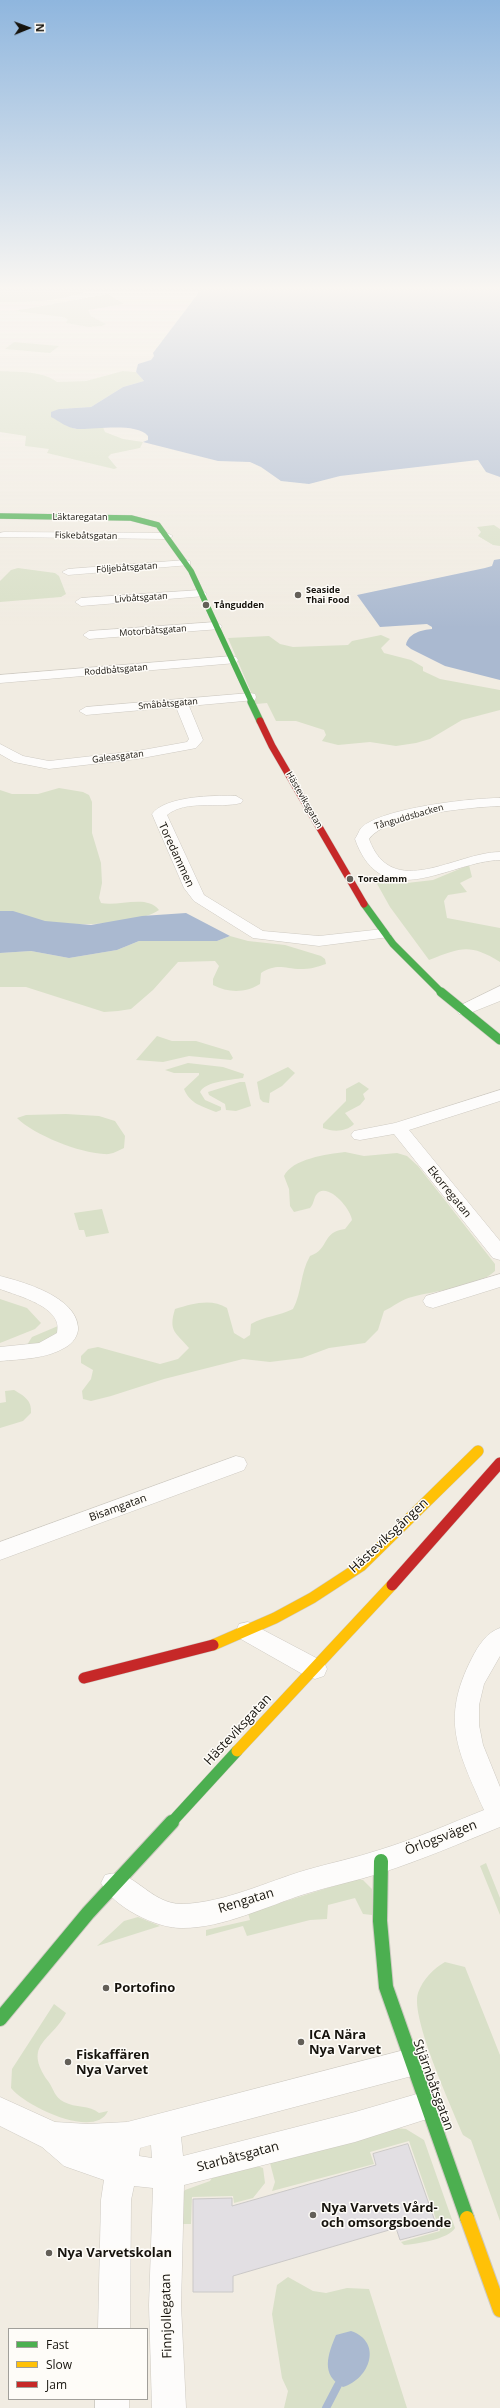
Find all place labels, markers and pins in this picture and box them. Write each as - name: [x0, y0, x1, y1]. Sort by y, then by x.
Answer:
- place label: Seaside Thai Food: [306, 585, 349, 606]
- marker: Seaside Thai Food: [293, 590, 303, 600]
- marker: Tångudden: [201, 600, 211, 610]
- place label: Tångudden: [214, 600, 264, 610]
- marker: Toredamm: [345, 874, 355, 884]
- place label: Toredamm: [358, 874, 407, 884]
- place label: Portofino: [114, 1980, 175, 1996]
- marker: Portofino: [101, 1983, 111, 1993]
- place label: ICA Nära Nya Varvet: [309, 2027, 381, 2058]
- marker: ICA Nära Nya Varvet: [296, 2037, 306, 2047]
- place label: Fiskaffären Nya Varvet: [76, 2047, 150, 2078]
- marker: Fiskaffären Nya Varvet: [63, 2057, 73, 2067]
- place label: Nya Varvets Vård- och omsorgsboende: [321, 2200, 451, 2231]
- marker: Nya Varvets Vård- och omsorgsboende: [308, 2210, 318, 2220]
- place label: Nya Varvetskolan: [57, 2245, 172, 2261]
- marker: Nya Varvetskolan: [44, 2248, 54, 2258]

